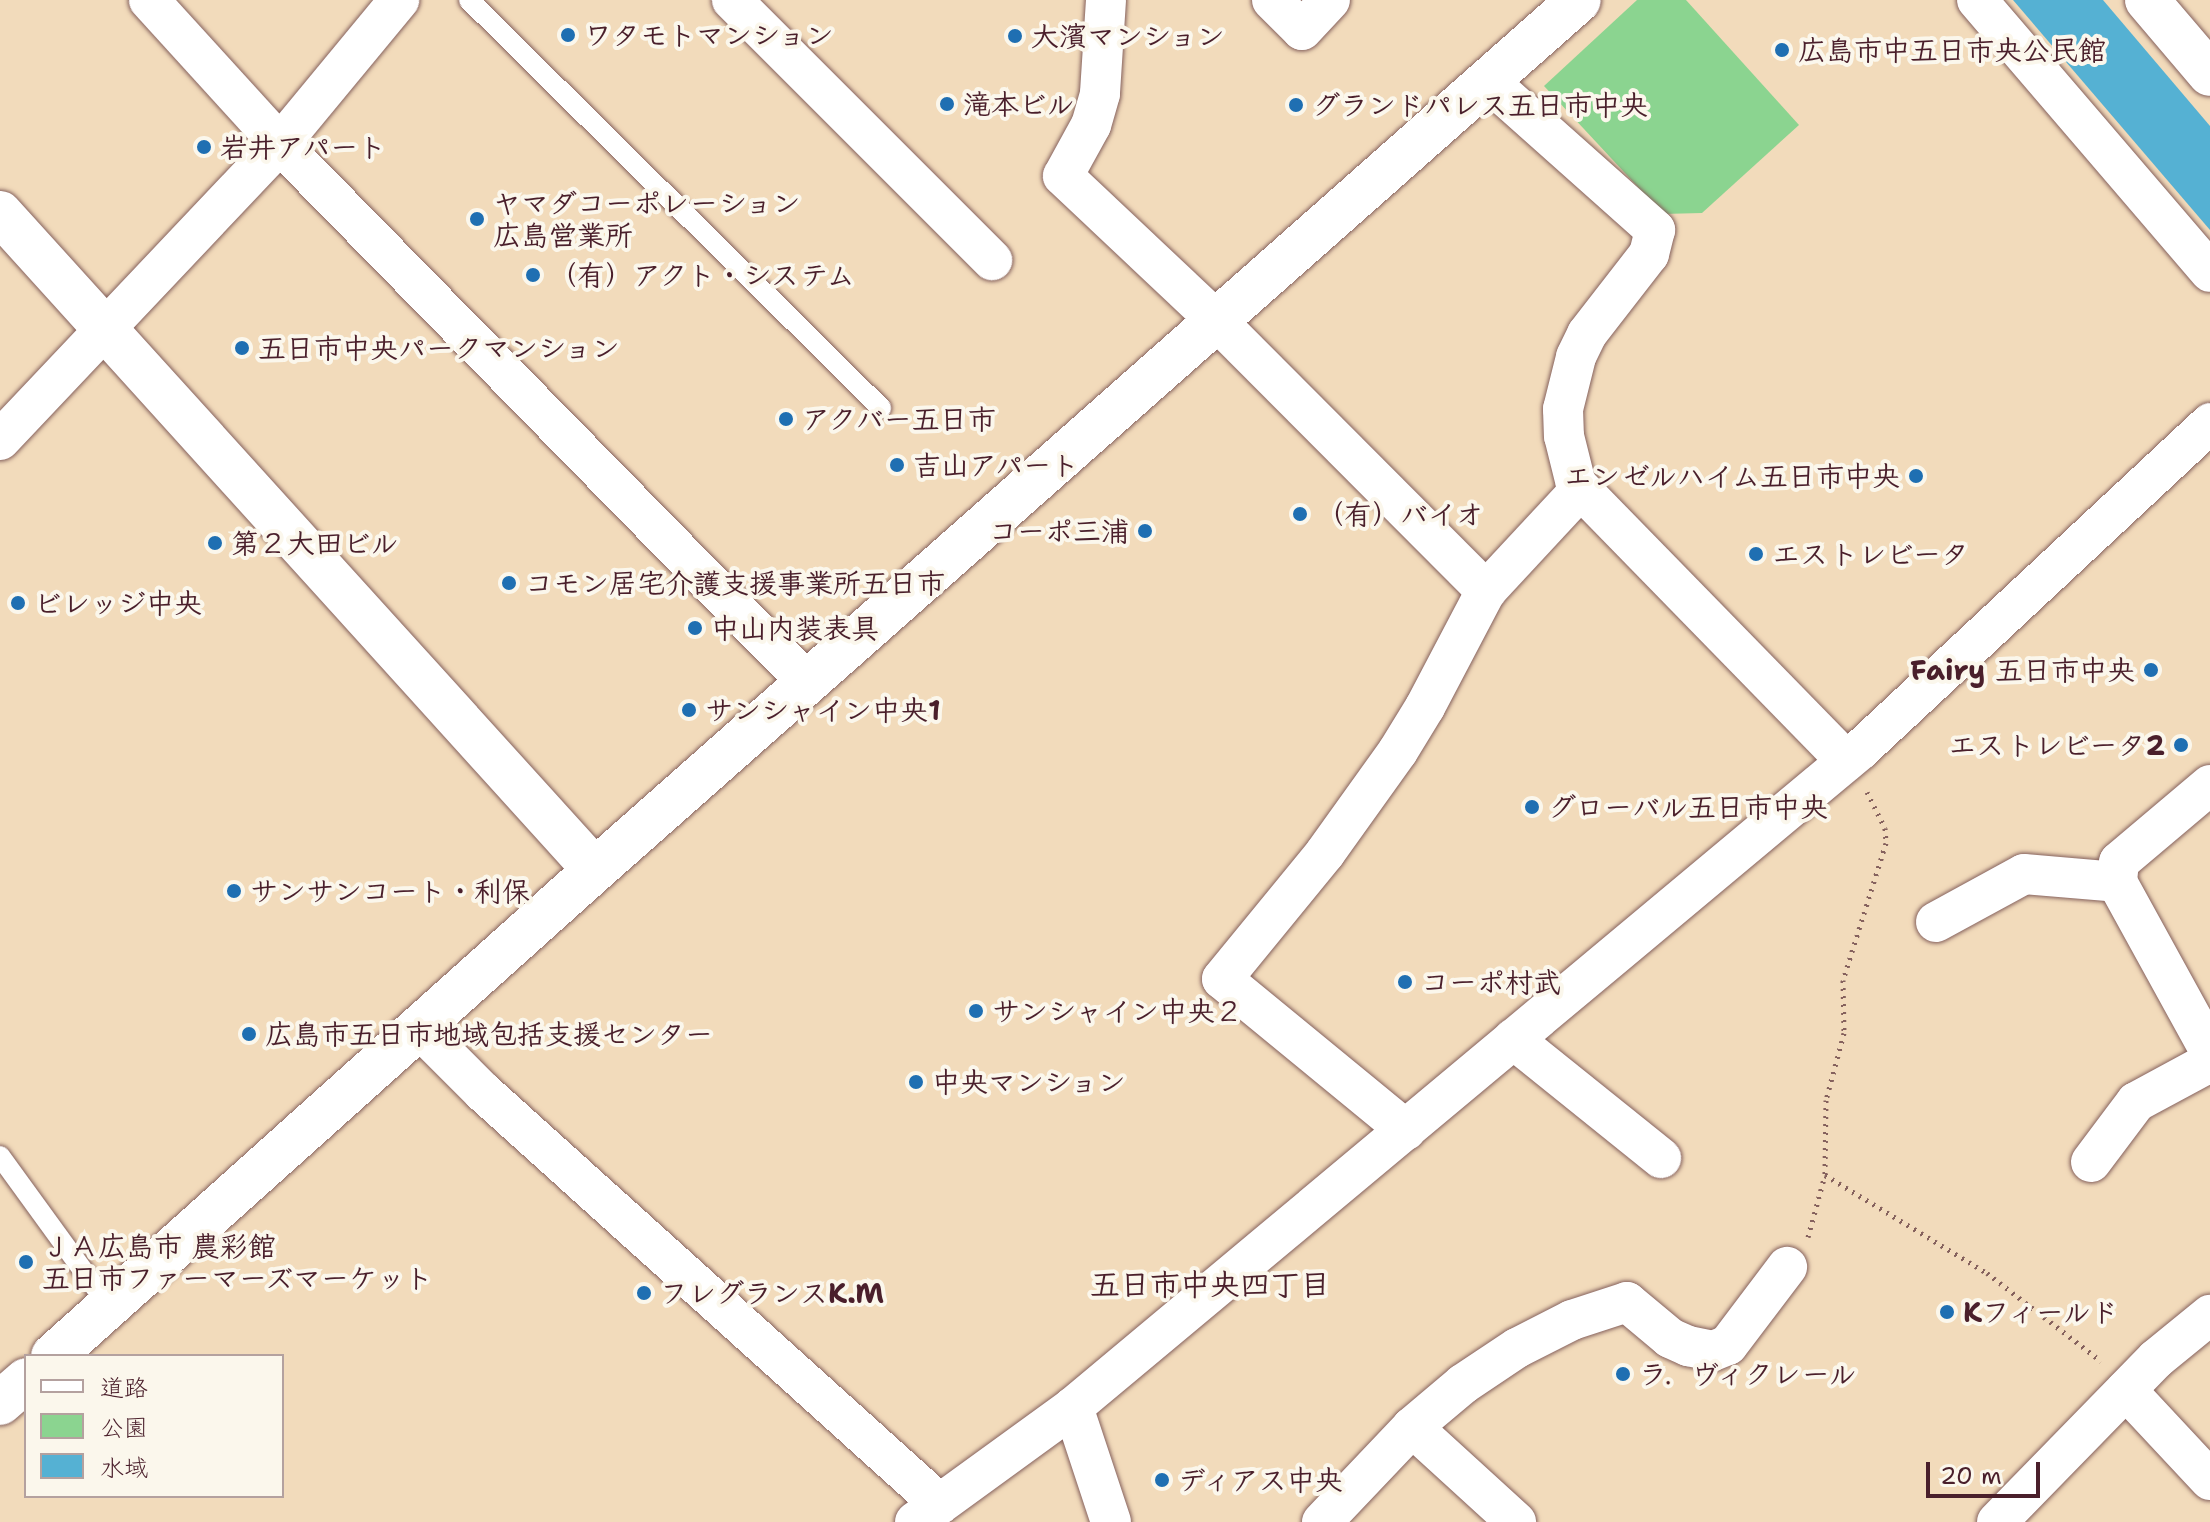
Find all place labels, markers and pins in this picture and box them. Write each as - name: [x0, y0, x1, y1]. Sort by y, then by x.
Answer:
- place label: ワタモトマンション: [584, 18, 836, 52]
- place label: 大濱マンション: [1031, 19, 1227, 53]
- marker: ワタモトマンション: [559, 26, 577, 44]
- marker: 大濱マンション: [1006, 27, 1024, 45]
- place label: 広島市中五日市央公民館: [1798, 33, 2106, 67]
- marker: 広島市中五日市央公民館: [1773, 41, 1791, 59]
- place label: 滝本ビル: [963, 87, 1075, 121]
- place label: グランドパレス五日市中央: [1312, 88, 1648, 122]
- marker: 滝本ビル: [938, 95, 956, 113]
- marker: グランドパレス五日市中央: [1287, 96, 1305, 114]
- place label: 岩井アパート: [220, 130, 388, 164]
- marker: 岩井アパート: [195, 138, 213, 156]
- place label: ヤマダコーポレーション 広島営業所: [493, 186, 802, 252]
- marker: ヤマダコーポレーション 広島営業所: [468, 210, 486, 228]
- place label: （有）アクト・システム: [549, 258, 857, 292]
- marker: （有）アクト・システム: [524, 266, 542, 284]
- place label: 五日市中央パークマンション: [258, 331, 622, 365]
- marker: 五日市中央パークマンション: [233, 339, 251, 357]
- place label: アクバー五日市: [802, 402, 998, 436]
- marker: アクバー五日市: [777, 410, 795, 428]
- place label: 吉山アパート: [913, 448, 1081, 482]
- marker: 吉山アパート: [888, 456, 906, 474]
- place label: エンゼルハイム五日市中央: [1564, 459, 1900, 493]
- marker: エンゼルハイム五日市中央: [1907, 467, 1925, 485]
- place label: （有）バイオ: [1316, 497, 1484, 531]
- marker: （有）バイオ: [1291, 505, 1309, 523]
- place label: コーポ三浦: [989, 514, 1129, 548]
- marker: コーポ三浦: [1136, 522, 1154, 540]
- place label: 第２大田ビル: [231, 526, 399, 560]
- marker: 第２大田ビル: [206, 534, 224, 552]
- place label: エストレビータ: [1772, 537, 1967, 571]
- marker: エストレビータ: [1747, 545, 1765, 563]
- place label: コモン居宅介護支援事業所五日市: [525, 566, 945, 600]
- marker: コモン居宅介護支援事業所五日市: [500, 574, 518, 592]
- place label: ビレッジ中央: [34, 586, 202, 620]
- marker: ビレッジ中央: [9, 594, 27, 612]
- place label: 中山内装表具: [711, 611, 879, 645]
- marker: 中山内装表具: [686, 619, 704, 637]
- place label: Fairy 五日市中央: [1910, 653, 2135, 687]
- marker: Fairy 五日市中央: [2142, 661, 2160, 679]
- place label: サンシャイン中央1: [705, 693, 942, 727]
- marker: サンシャイン中央1: [680, 701, 698, 719]
- place label: エストレビータ2: [1951, 728, 2165, 762]
- marker: エストレビータ2: [2172, 736, 2190, 754]
- place label: グローバル五日市中央: [1548, 790, 1828, 824]
- marker: グローバル五日市中央: [1523, 798, 1541, 816]
- place label: サンサンコート・利保: [250, 874, 530, 908]
- marker: サンサンコート・利保: [225, 882, 243, 900]
- place label: コーポ村武: [1421, 965, 1561, 999]
- marker: コーポ村武: [1396, 973, 1414, 991]
- place label: サンシャイン中央２: [992, 994, 1244, 1028]
- marker: サンシャイン中央２: [967, 1002, 985, 1020]
- place label: 広島市五日市地域包括支援センター: [265, 1017, 713, 1051]
- marker: 広島市五日市地域包括支援センター: [240, 1025, 258, 1043]
- place label: 中央マンション: [932, 1065, 1128, 1099]
- marker: 中央マンション: [907, 1073, 925, 1091]
- place label: ＪＡ広島市 農彩館 五日市ファーマーズマーケット: [42, 1229, 434, 1295]
- marker: ＪＡ広島市 農彩館 五日市ファーマーズマーケット: [17, 1253, 35, 1271]
- place label: フレグランスK.M: [660, 1276, 884, 1310]
- marker: フレグランスK.M: [635, 1284, 653, 1302]
- place label: Kフィールド: [1963, 1295, 2122, 1329]
- marker: Kフィールド: [1938, 1303, 1956, 1321]
- place label: ラ．ヴィクレール: [1639, 1357, 1860, 1391]
- marker: ラ．ヴィクレール: [1614, 1365, 1632, 1383]
- place label: ディアス中央: [1178, 1463, 1346, 1497]
- marker: ディアス中央: [1153, 1471, 1171, 1489]

